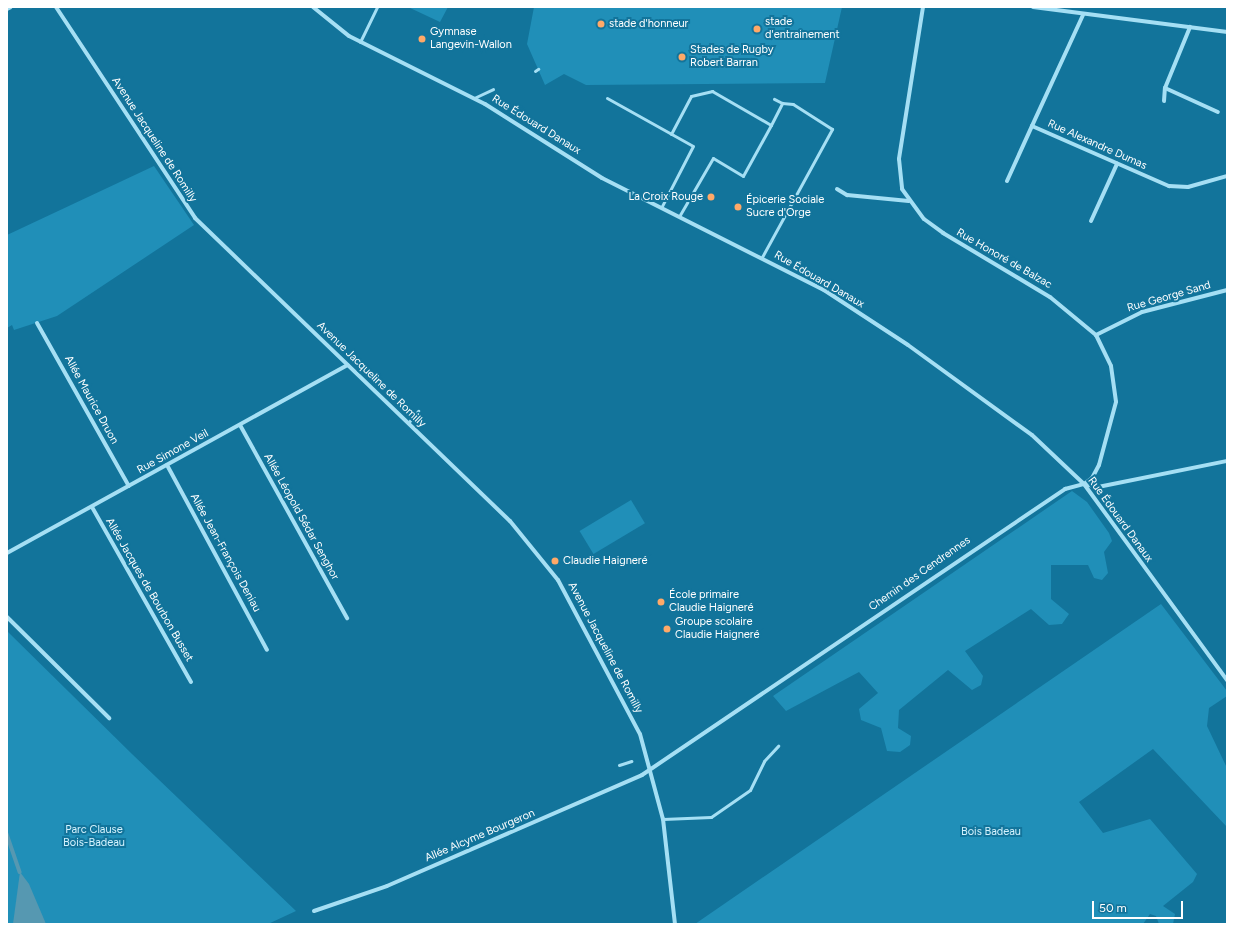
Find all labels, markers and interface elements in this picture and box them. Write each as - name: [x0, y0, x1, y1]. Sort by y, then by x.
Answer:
- place label: stade d'entrainement: [765, 16, 840, 42]
- place label: stade d'honneur: [609, 17, 688, 31]
- marker: stade d'honneur: [596, 19, 606, 29]
- marker: stade d'entrainement: [752, 24, 762, 34]
- place label: Gymnase Langevin-Wallon: [430, 26, 512, 52]
- marker: Gymnase Langevin-Wallon: [417, 34, 427, 44]
- place label: Stades de Rugby Robert Barran: [690, 44, 774, 70]
- marker: Stades de Rugby Robert Barran: [677, 52, 687, 62]
- street label: Avenue Jacqueline de Romilly: [109, 75, 199, 205]
- street label: Rue Édouard Danaux: [489, 92, 583, 158]
- street label: Rue Alexandre Dumas: [1045, 117, 1149, 173]
- place label: La Croix Rouge: [629, 190, 703, 204]
- marker: La Croix Rouge: [706, 192, 716, 202]
- place label: Épicerie Sociale Sucre d'Orge: [746, 194, 824, 220]
- marker: Épicerie Sociale Sucre d'Orge: [733, 202, 743, 212]
- street label: Rue Honoré de Balzac: [954, 226, 1054, 292]
- street label: Rue Édouard Danaux: [772, 249, 866, 311]
- street label: Rue George Sand: [1126, 279, 1212, 315]
- street label: Avenue Jacqueline de Romilly: [314, 319, 428, 431]
- street label: Allée Maurice Druon: [61, 354, 121, 446]
- street label: Rue Simone Veil: [135, 427, 211, 477]
- street label: Allée Léopold Sédar Senghor: [261, 452, 341, 582]
- street label: Rue Édouard Danaux: [1085, 475, 1155, 565]
- street label: Allée Jean-François Deniau: [187, 492, 263, 614]
- street label: Allée Jacques de Bourbon Busset: [102, 516, 196, 664]
- street label: Chemin des Cendrennes: [867, 534, 973, 614]
- place label: Claudie Haigneré: [563, 554, 648, 568]
- marker: Claudie Haigneré: [550, 556, 560, 566]
- street label: Avenue Jacqueline de Romilly: [565, 580, 645, 716]
- place label: École primaire Claudie Haigneré: [669, 589, 754, 615]
- marker: École primaire Claudie Haigneré: [656, 597, 666, 607]
- place label: Groupe scolaire Claudie Haigneré: [675, 616, 760, 642]
- marker: Groupe scolaire Claudie Haigneré: [662, 624, 672, 634]
- street label: Allée Alcyme Bourgeron: [423, 807, 537, 865]
- park label: Parc Clause Bois-Badeau: [63, 824, 125, 850]
- park label: Bois Badeau: [961, 825, 1021, 839]
- scale bar: [1094, 893, 1185, 919]
- text: 50 m: [1099, 901, 1127, 915]

